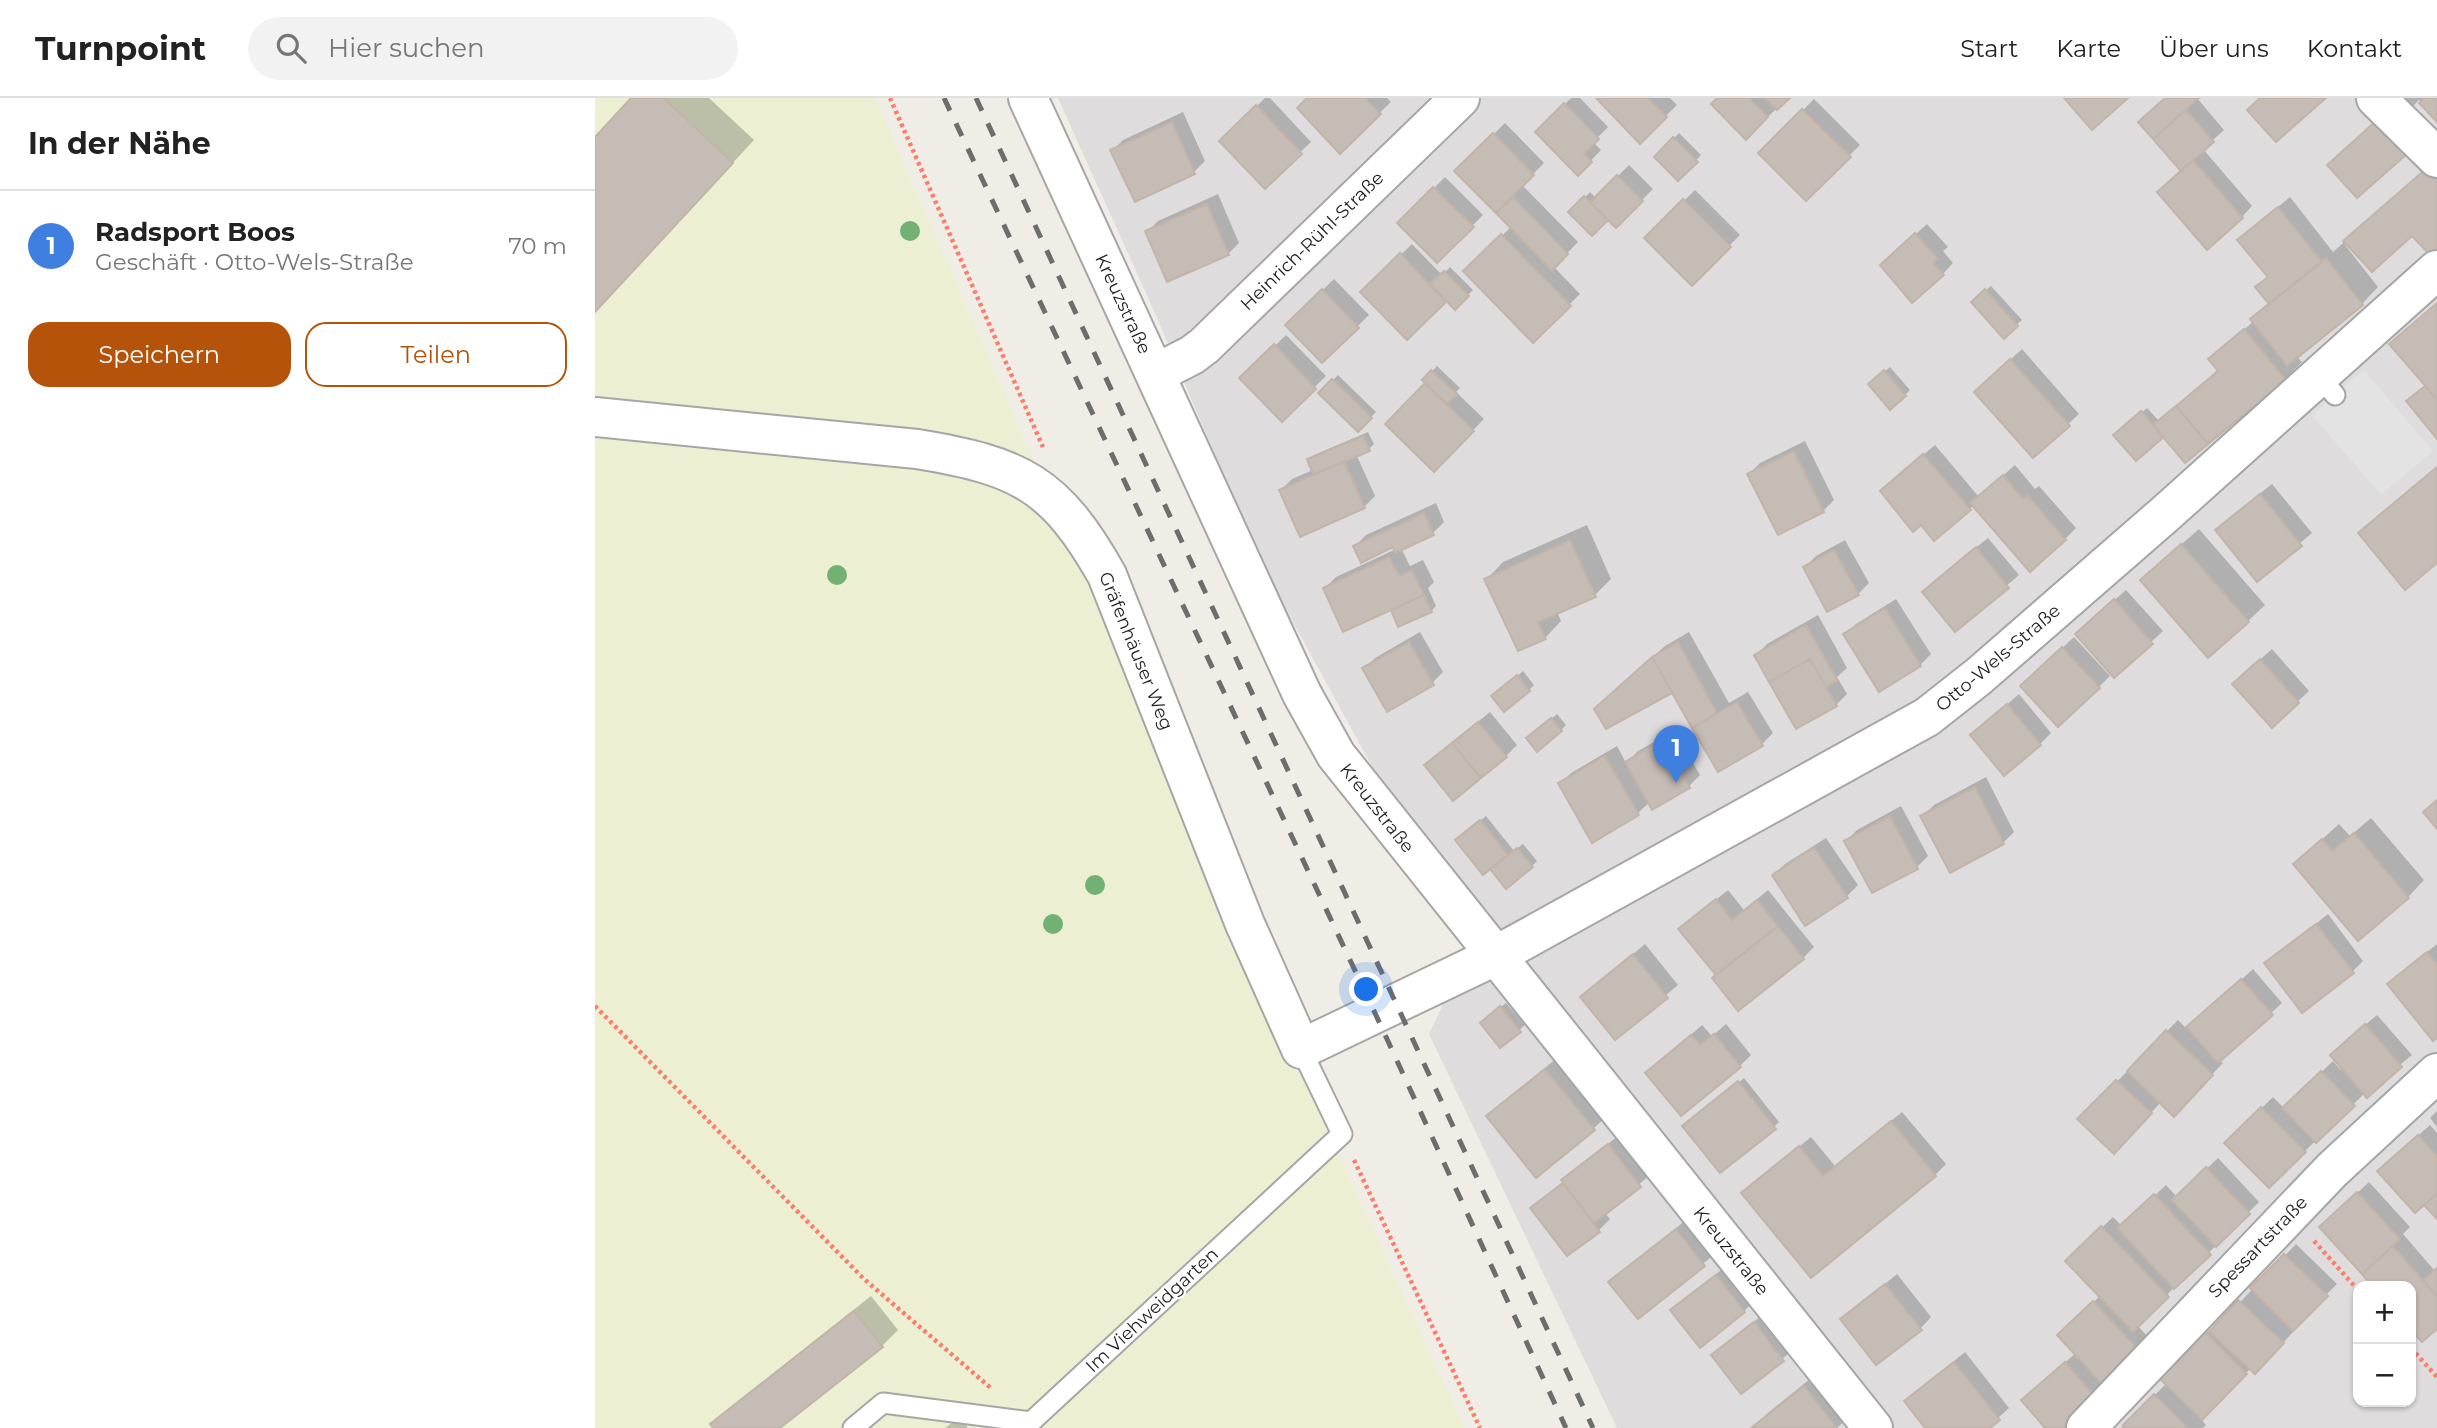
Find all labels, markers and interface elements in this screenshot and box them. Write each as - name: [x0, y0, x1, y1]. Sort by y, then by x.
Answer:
- search box: [248, 17, 738, 80]
- text: Turnpoint: [35, 28, 206, 68]
- icon: search: [272, 29, 310, 67]
- text: Hier suchen: [328, 32, 485, 64]
- text: Start: [1960, 34, 2018, 63]
- text: Karte: [2056, 34, 2121, 63]
- text: Über uns: [2159, 34, 2269, 63]
- text: Kontakt: [2307, 34, 2402, 63]
- text: In der Nähe: [28, 125, 211, 162]
- street label: Heinrich-Rühl-Straße: [1236, 167, 1388, 315]
- text: Radsport Boos: [95, 216, 295, 248]
- text: 1: [46, 232, 56, 260]
- text: 70 m: [508, 232, 567, 260]
- text: Geschäft · Otto-Wels-Straße: [95, 248, 414, 276]
- street label: Kreuzstraße: [1090, 250, 1156, 358]
- button: Speichern: [28, 322, 291, 387]
- button: Teilen: [305, 322, 567, 387]
- street label: Gräfenhäuser Weg: [1094, 569, 1178, 733]
- street label: Otto-Wels-Straße: [1931, 599, 2065, 716]
- pin: 1: [1653, 725, 1699, 783]
- street label: Kreuzstraße: [1335, 759, 1419, 857]
- your location: [1349, 972, 1383, 1006]
- street label: Spessartstraße: [2204, 1191, 2312, 1303]
- street label: Kreuzstraße: [1689, 1202, 1774, 1300]
- street label: Im Viehweidgarten: [1081, 1243, 1223, 1377]
- map controls: [2353, 1281, 2416, 1407]
- button: +: [2353, 1281, 2416, 1344]
- button: −: [2353, 1344, 2416, 1407]

